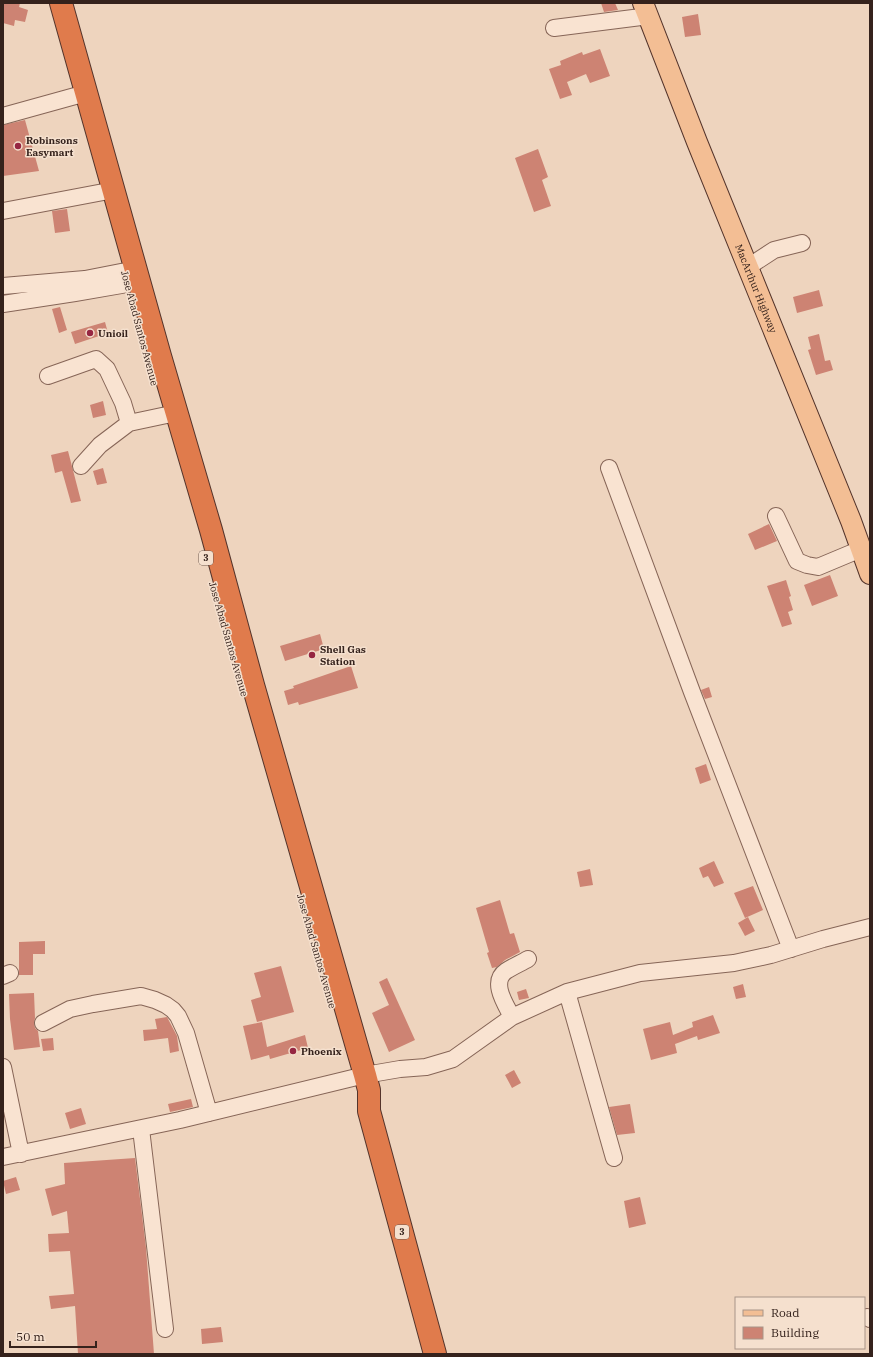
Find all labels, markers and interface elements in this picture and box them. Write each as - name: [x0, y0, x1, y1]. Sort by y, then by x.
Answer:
- place label: Robinsons Easymart: [26, 134, 78, 159]
- marker: Robinsons Easymart: [13, 141, 23, 151]
- street label: MacArthur Highway: [732, 242, 780, 335]
- street label: Jose Abad Santos Avenue: [118, 269, 161, 387]
- place label: Unioil: [98, 327, 128, 340]
- marker: Unioil: [85, 328, 95, 338]
- road number: 3: [199, 551, 213, 565]
- street label: Jose Abad Santos Avenue: [206, 580, 251, 698]
- place label: Shell Gas Station: [320, 643, 366, 668]
- marker: Shell Gas Station: [307, 650, 317, 660]
- street label: Jose Abad Santos Avenue: [294, 892, 339, 1010]
- place label: Phoenix: [301, 1045, 342, 1058]
- marker: Phoenix: [288, 1046, 298, 1056]
- road number: 3: [395, 1225, 409, 1239]
- legend: [735, 1297, 865, 1349]
- text: Road: [771, 1305, 800, 1320]
- scale bar: [10, 1323, 96, 1349]
- text: Building: [771, 1325, 819, 1340]
- text: 50 m: [16, 1329, 45, 1344]

